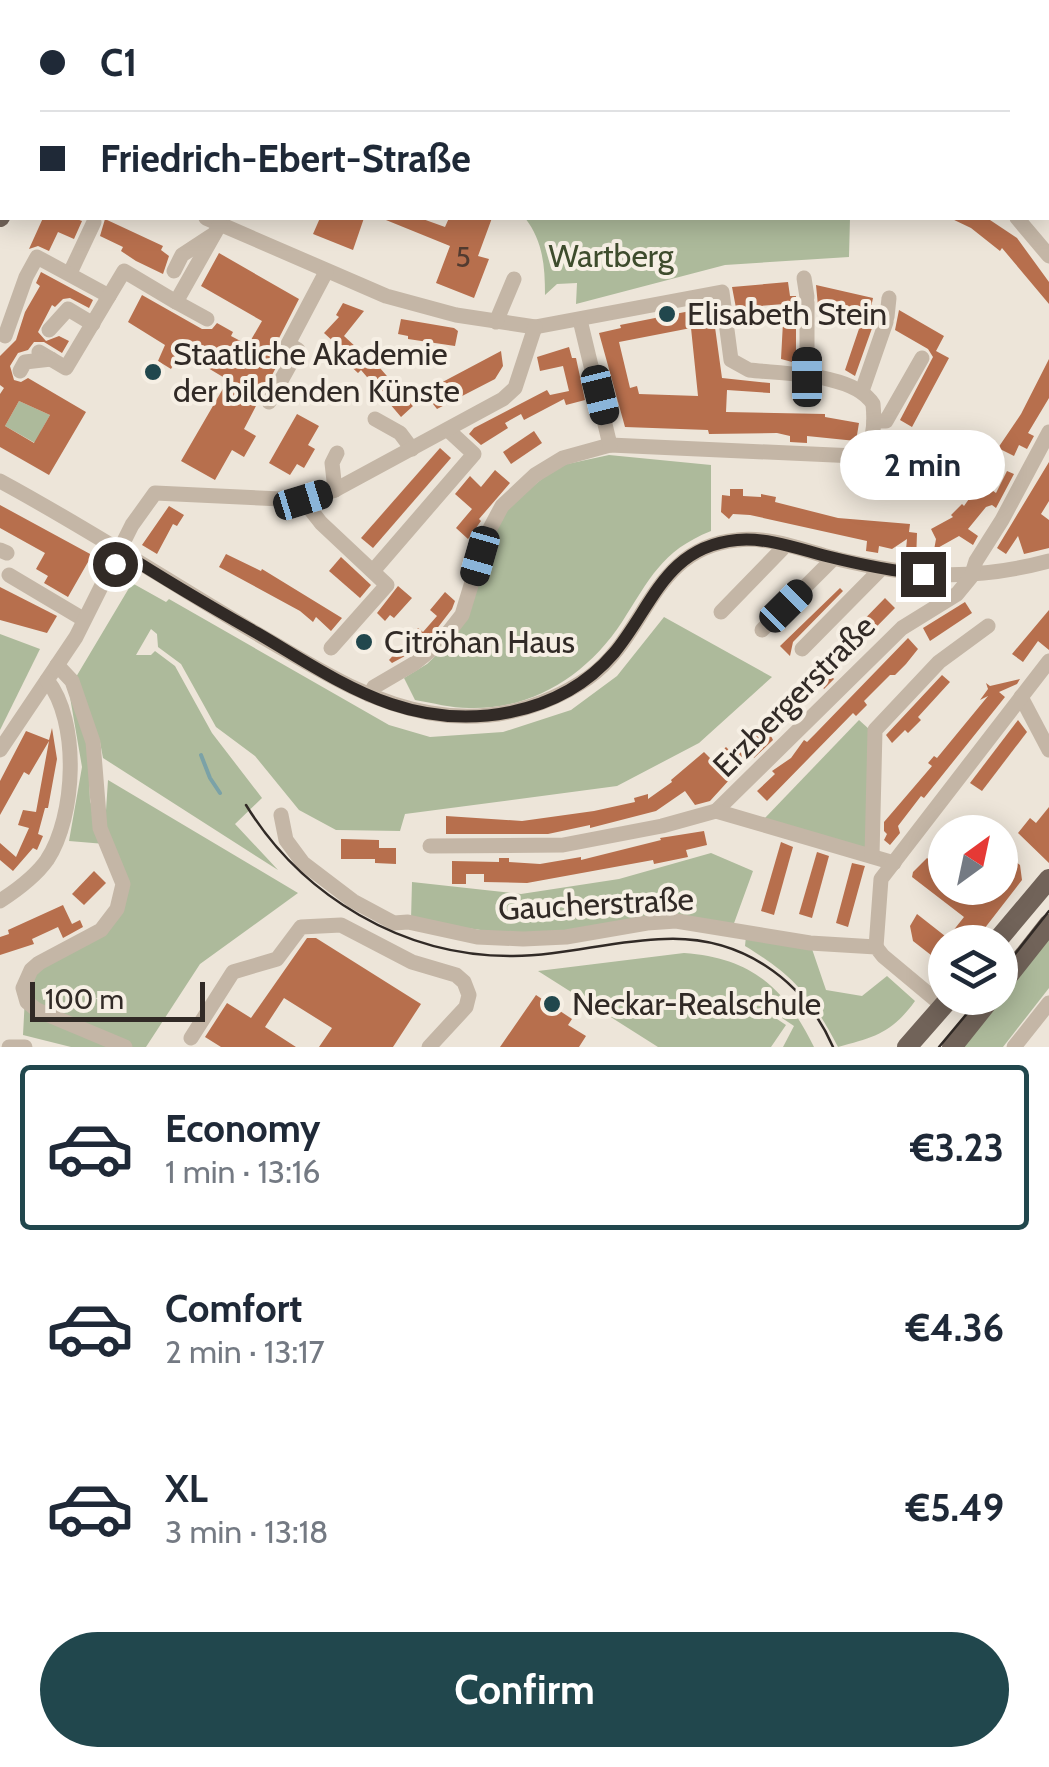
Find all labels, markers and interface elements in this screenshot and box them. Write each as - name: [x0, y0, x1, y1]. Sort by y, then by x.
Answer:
- text: C1: [100, 39, 137, 86]
- text: Friedrich-Ebert-Straße: [100, 135, 471, 182]
- park label: Wartberg: [548, 236, 675, 275]
- house number: 5: [455, 240, 471, 274]
- place label: Elisabeth Stein: [687, 294, 887, 333]
- marker: Elisabeth Stein: [656, 303, 678, 325]
- place label: Staatliche Akademie der bildenden Künste: [173, 334, 460, 410]
- car: [792, 347, 822, 407]
- marker: Staatliche Akademie der bildenden Künste: [142, 361, 164, 383]
- car: [578, 362, 622, 428]
- callout: 2 min: [840, 429, 1006, 499]
- text: 2 min: [884, 445, 961, 484]
- car: [270, 477, 336, 523]
- car: [457, 523, 503, 589]
- route start: [93, 542, 138, 587]
- route end: [901, 552, 946, 597]
- car: [754, 574, 818, 638]
- street label: Erzbergerstraße: [705, 607, 883, 785]
- place label: Citröhan Haus: [384, 622, 575, 661]
- marker: Citröhan Haus: [353, 631, 375, 653]
- north arrow: [928, 815, 1018, 905]
- map controls: [928, 815, 1018, 1015]
- street label: Gaucherstraße: [497, 879, 695, 928]
- button: layers: [928, 925, 1018, 1015]
- scale bar: [30, 977, 205, 1021]
- text: 100 m: [45, 982, 124, 1016]
- place label: Neckar-Realschule: [572, 984, 821, 1023]
- marker: Neckar-Realschule: [541, 993, 563, 1015]
- icon: car: [45, 1103, 135, 1193]
- text: Economy: [165, 1105, 320, 1152]
- text: €3.23: [910, 1124, 1004, 1171]
- text: 1 min · 13:16: [165, 1152, 320, 1191]
- icon: car: [45, 1283, 135, 1373]
- text: Comfort: [165, 1285, 302, 1332]
- text: €4.36: [906, 1304, 1004, 1351]
- text: 2 min · 13:17: [165, 1332, 325, 1371]
- icon: car: [45, 1463, 135, 1553]
- text: XL: [165, 1465, 208, 1512]
- text: €5.49: [906, 1484, 1004, 1531]
- text: 3 min · 13:18: [165, 1512, 329, 1551]
- button: Confirm: [40, 1632, 1009, 1747]

